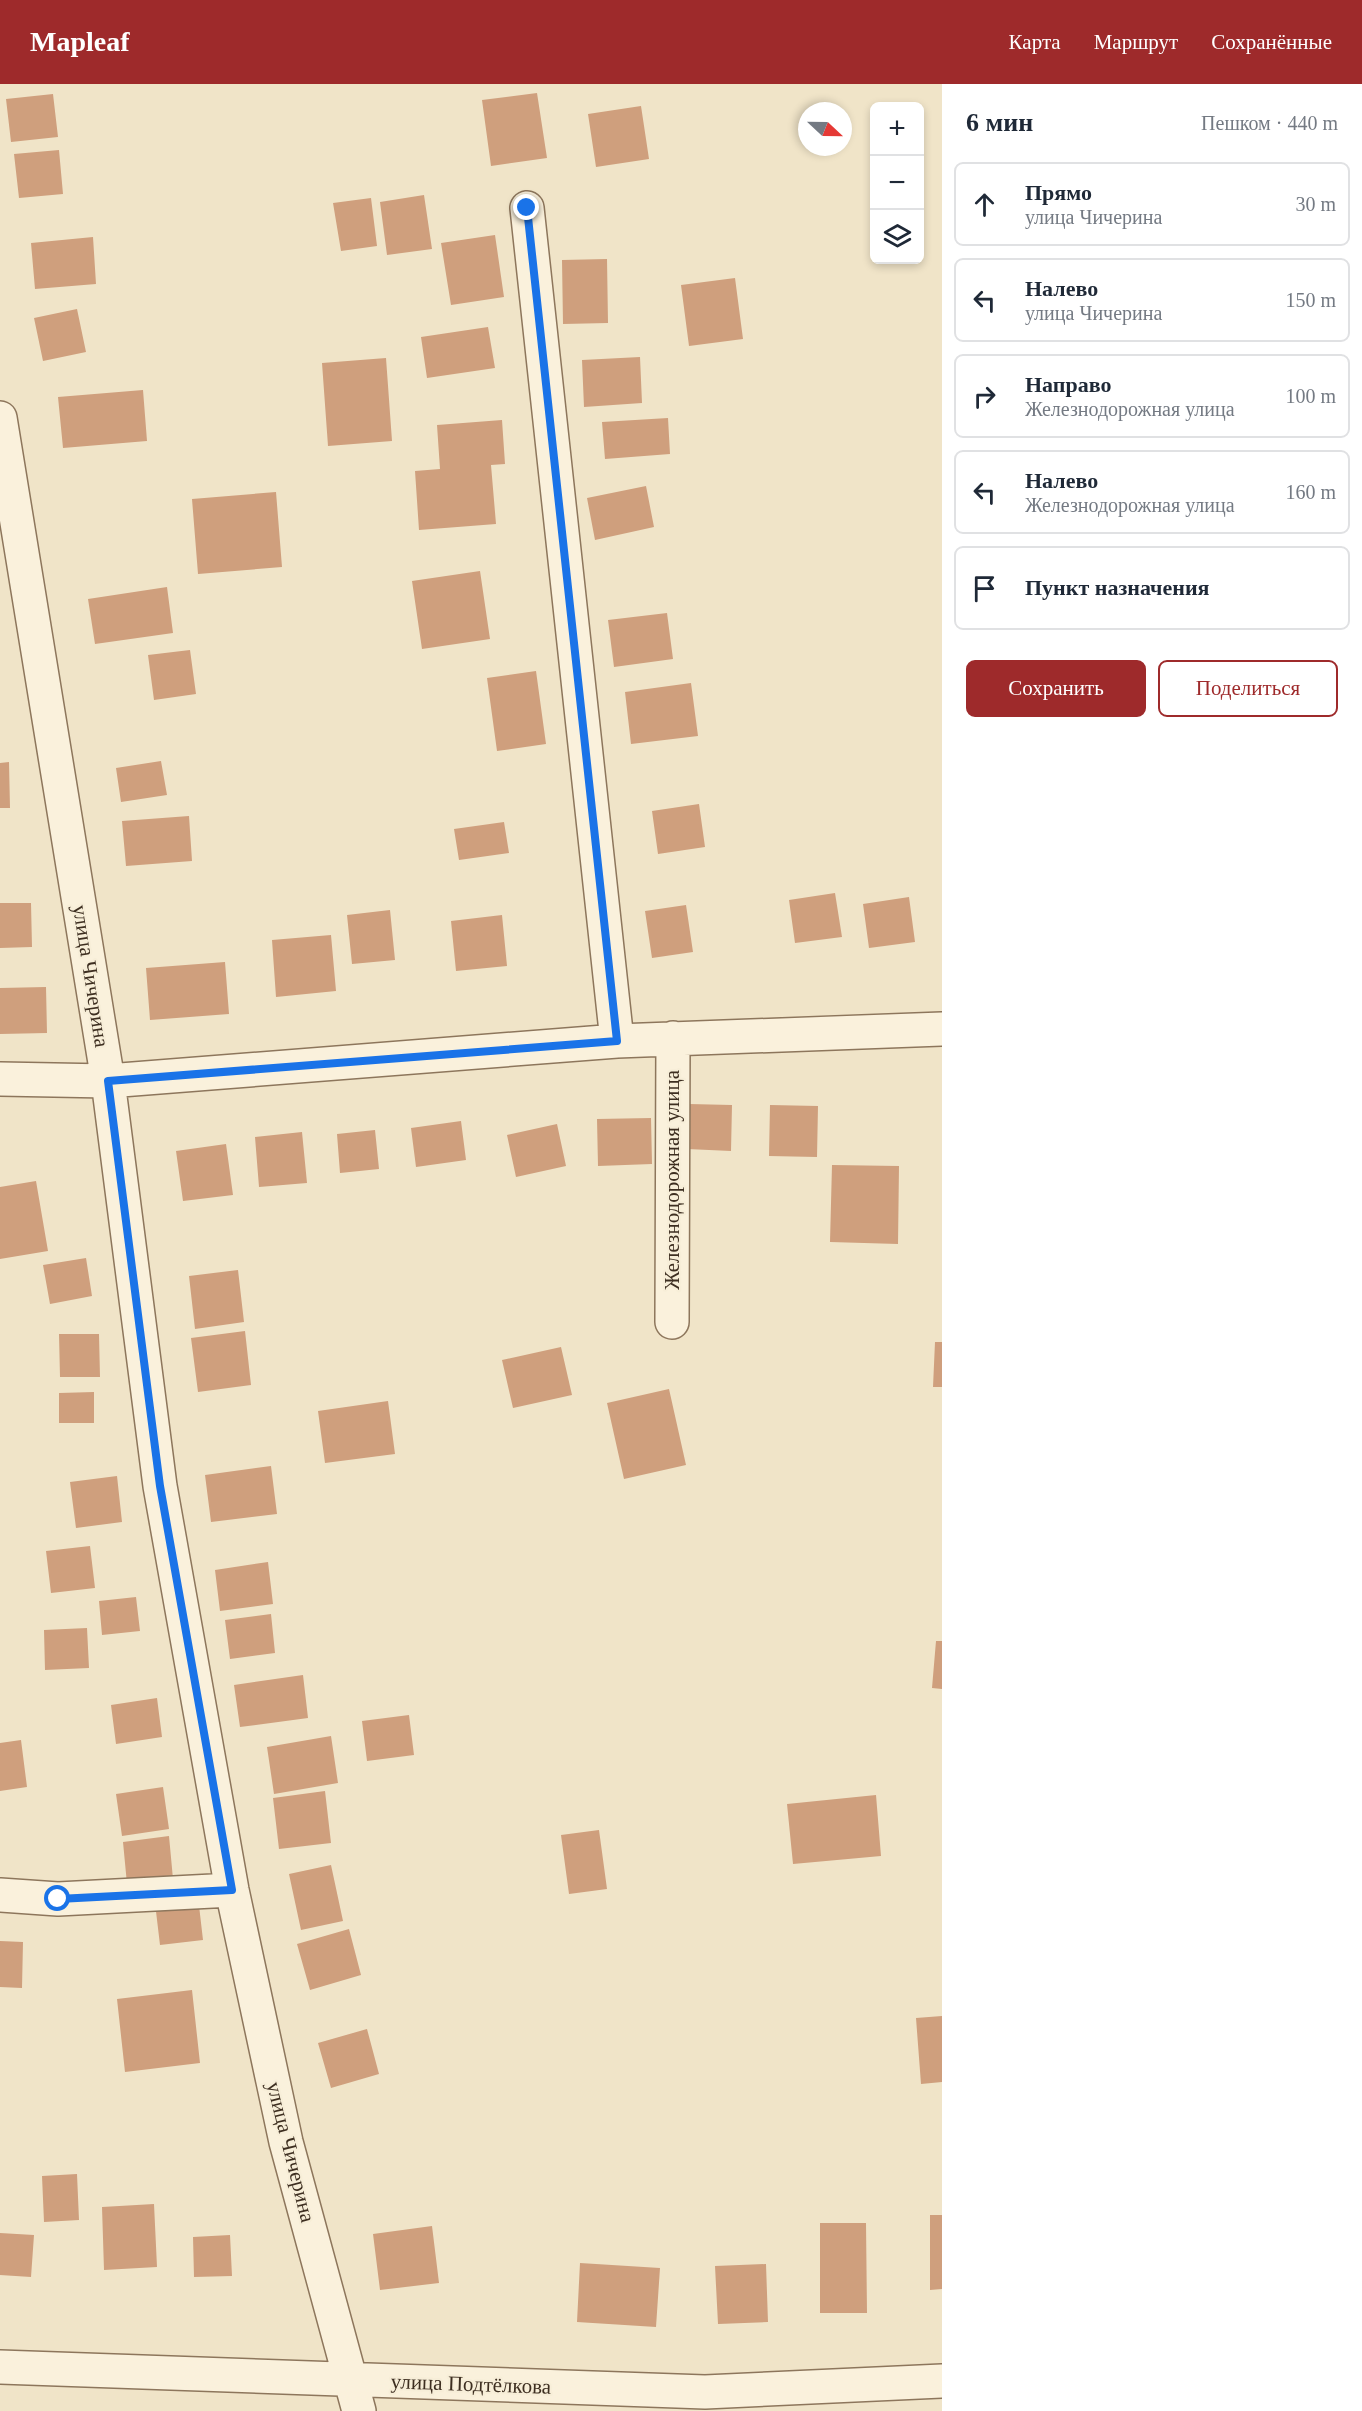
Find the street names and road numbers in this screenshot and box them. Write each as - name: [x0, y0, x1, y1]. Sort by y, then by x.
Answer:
- street label: улица Чичерина: [68, 903, 114, 1050]
- street label: Железнодорожная улица: [660, 1069, 684, 1290]
- street label: улица Чичерина: [262, 2079, 320, 2226]
- street label: улица Подтёлкова: [390, 2369, 552, 2399]

